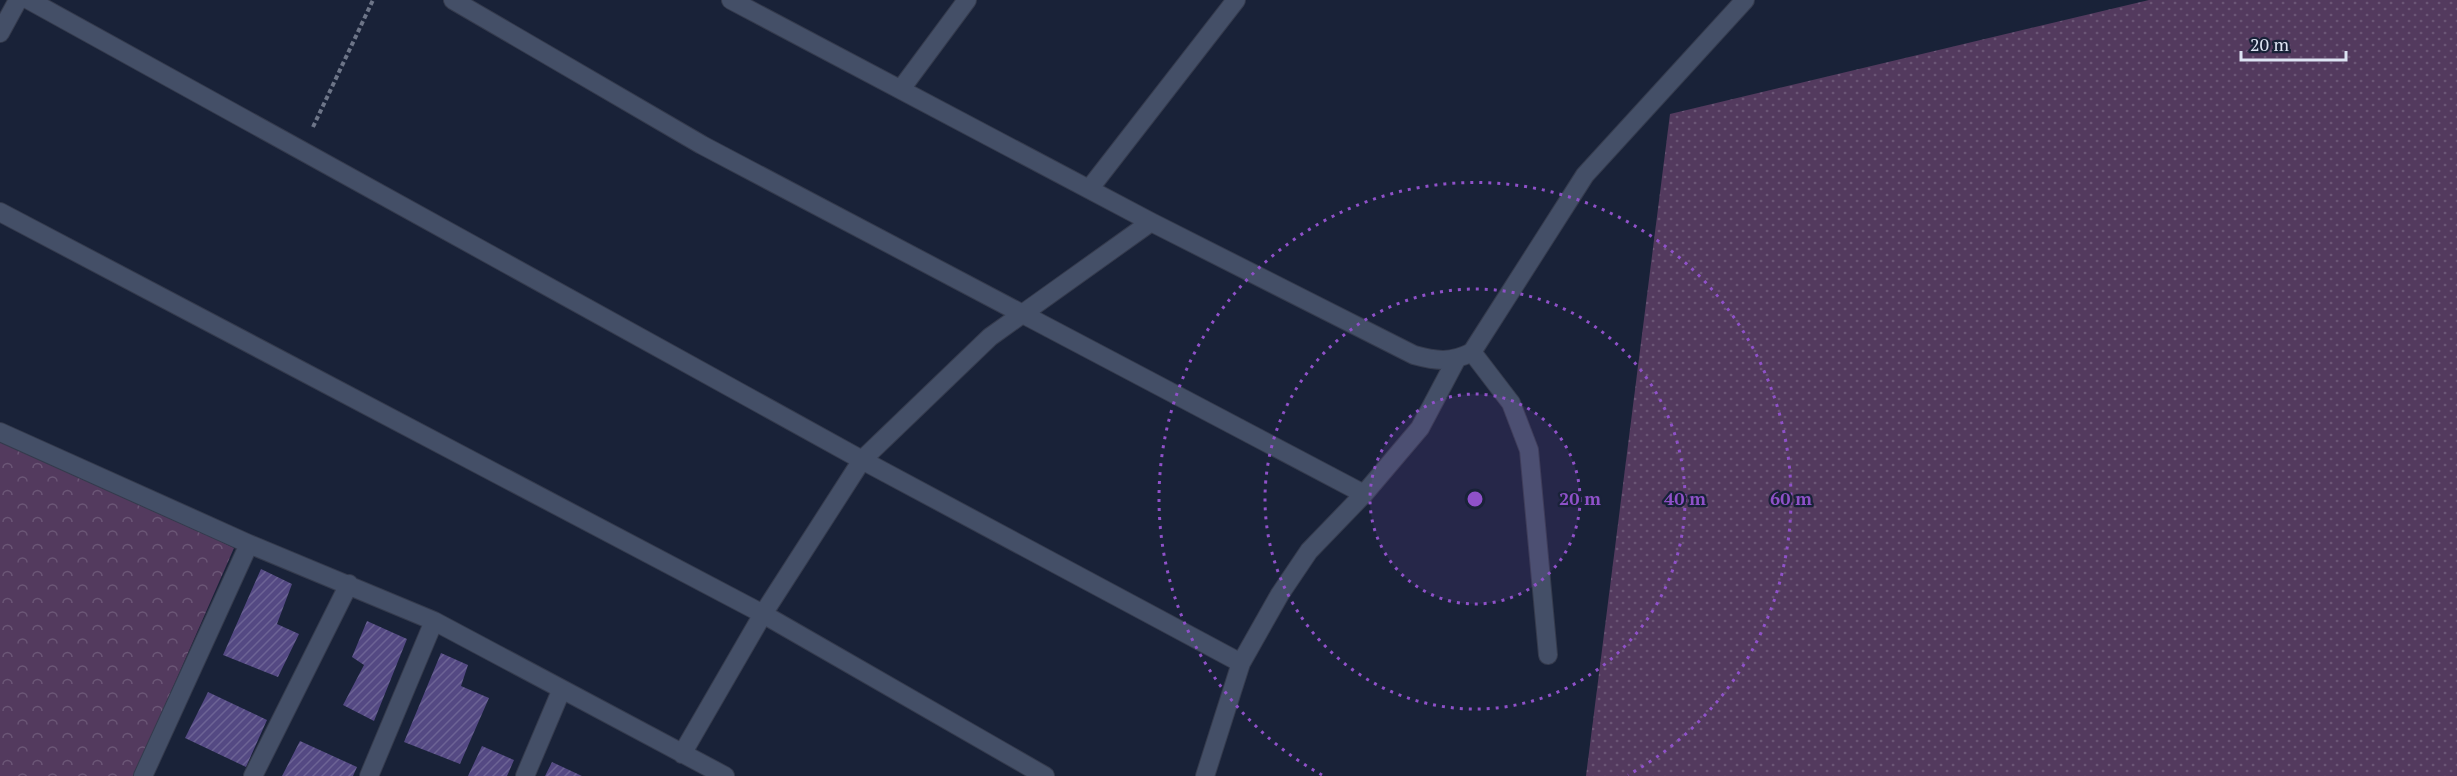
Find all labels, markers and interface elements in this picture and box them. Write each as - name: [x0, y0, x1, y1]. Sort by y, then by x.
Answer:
- scale bar: [2241, 24, 2346, 62]
- text: 20 m: [2250, 32, 2290, 56]
- text: 20 m: [1559, 486, 1601, 510]
- text: 40 m: [1664, 486, 1706, 510]
- text: 60 m: [1770, 486, 1812, 510]
- centre of rings: [1465, 489, 1485, 509]

